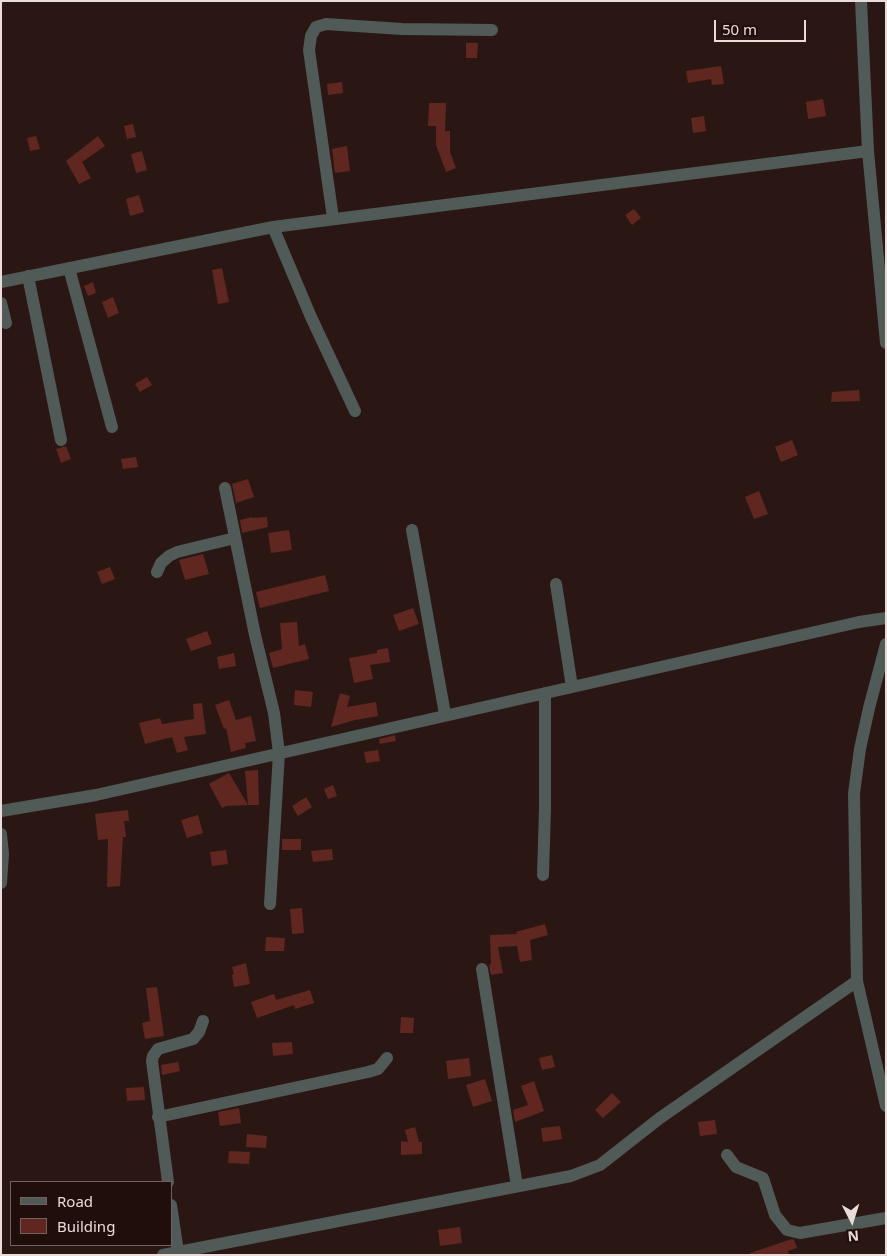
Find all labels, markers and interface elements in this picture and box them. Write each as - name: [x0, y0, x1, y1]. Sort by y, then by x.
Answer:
- scale bar: [717, 10, 810, 42]
- text: 50 m: [722, 19, 757, 39]
- legend: [10, 1181, 172, 1246]
- text: Road: [57, 1191, 93, 1211]
- north arrow: [827, 1196, 877, 1246]
- text: Building: [57, 1216, 115, 1236]
- text: N: [847, 1226, 860, 1246]

